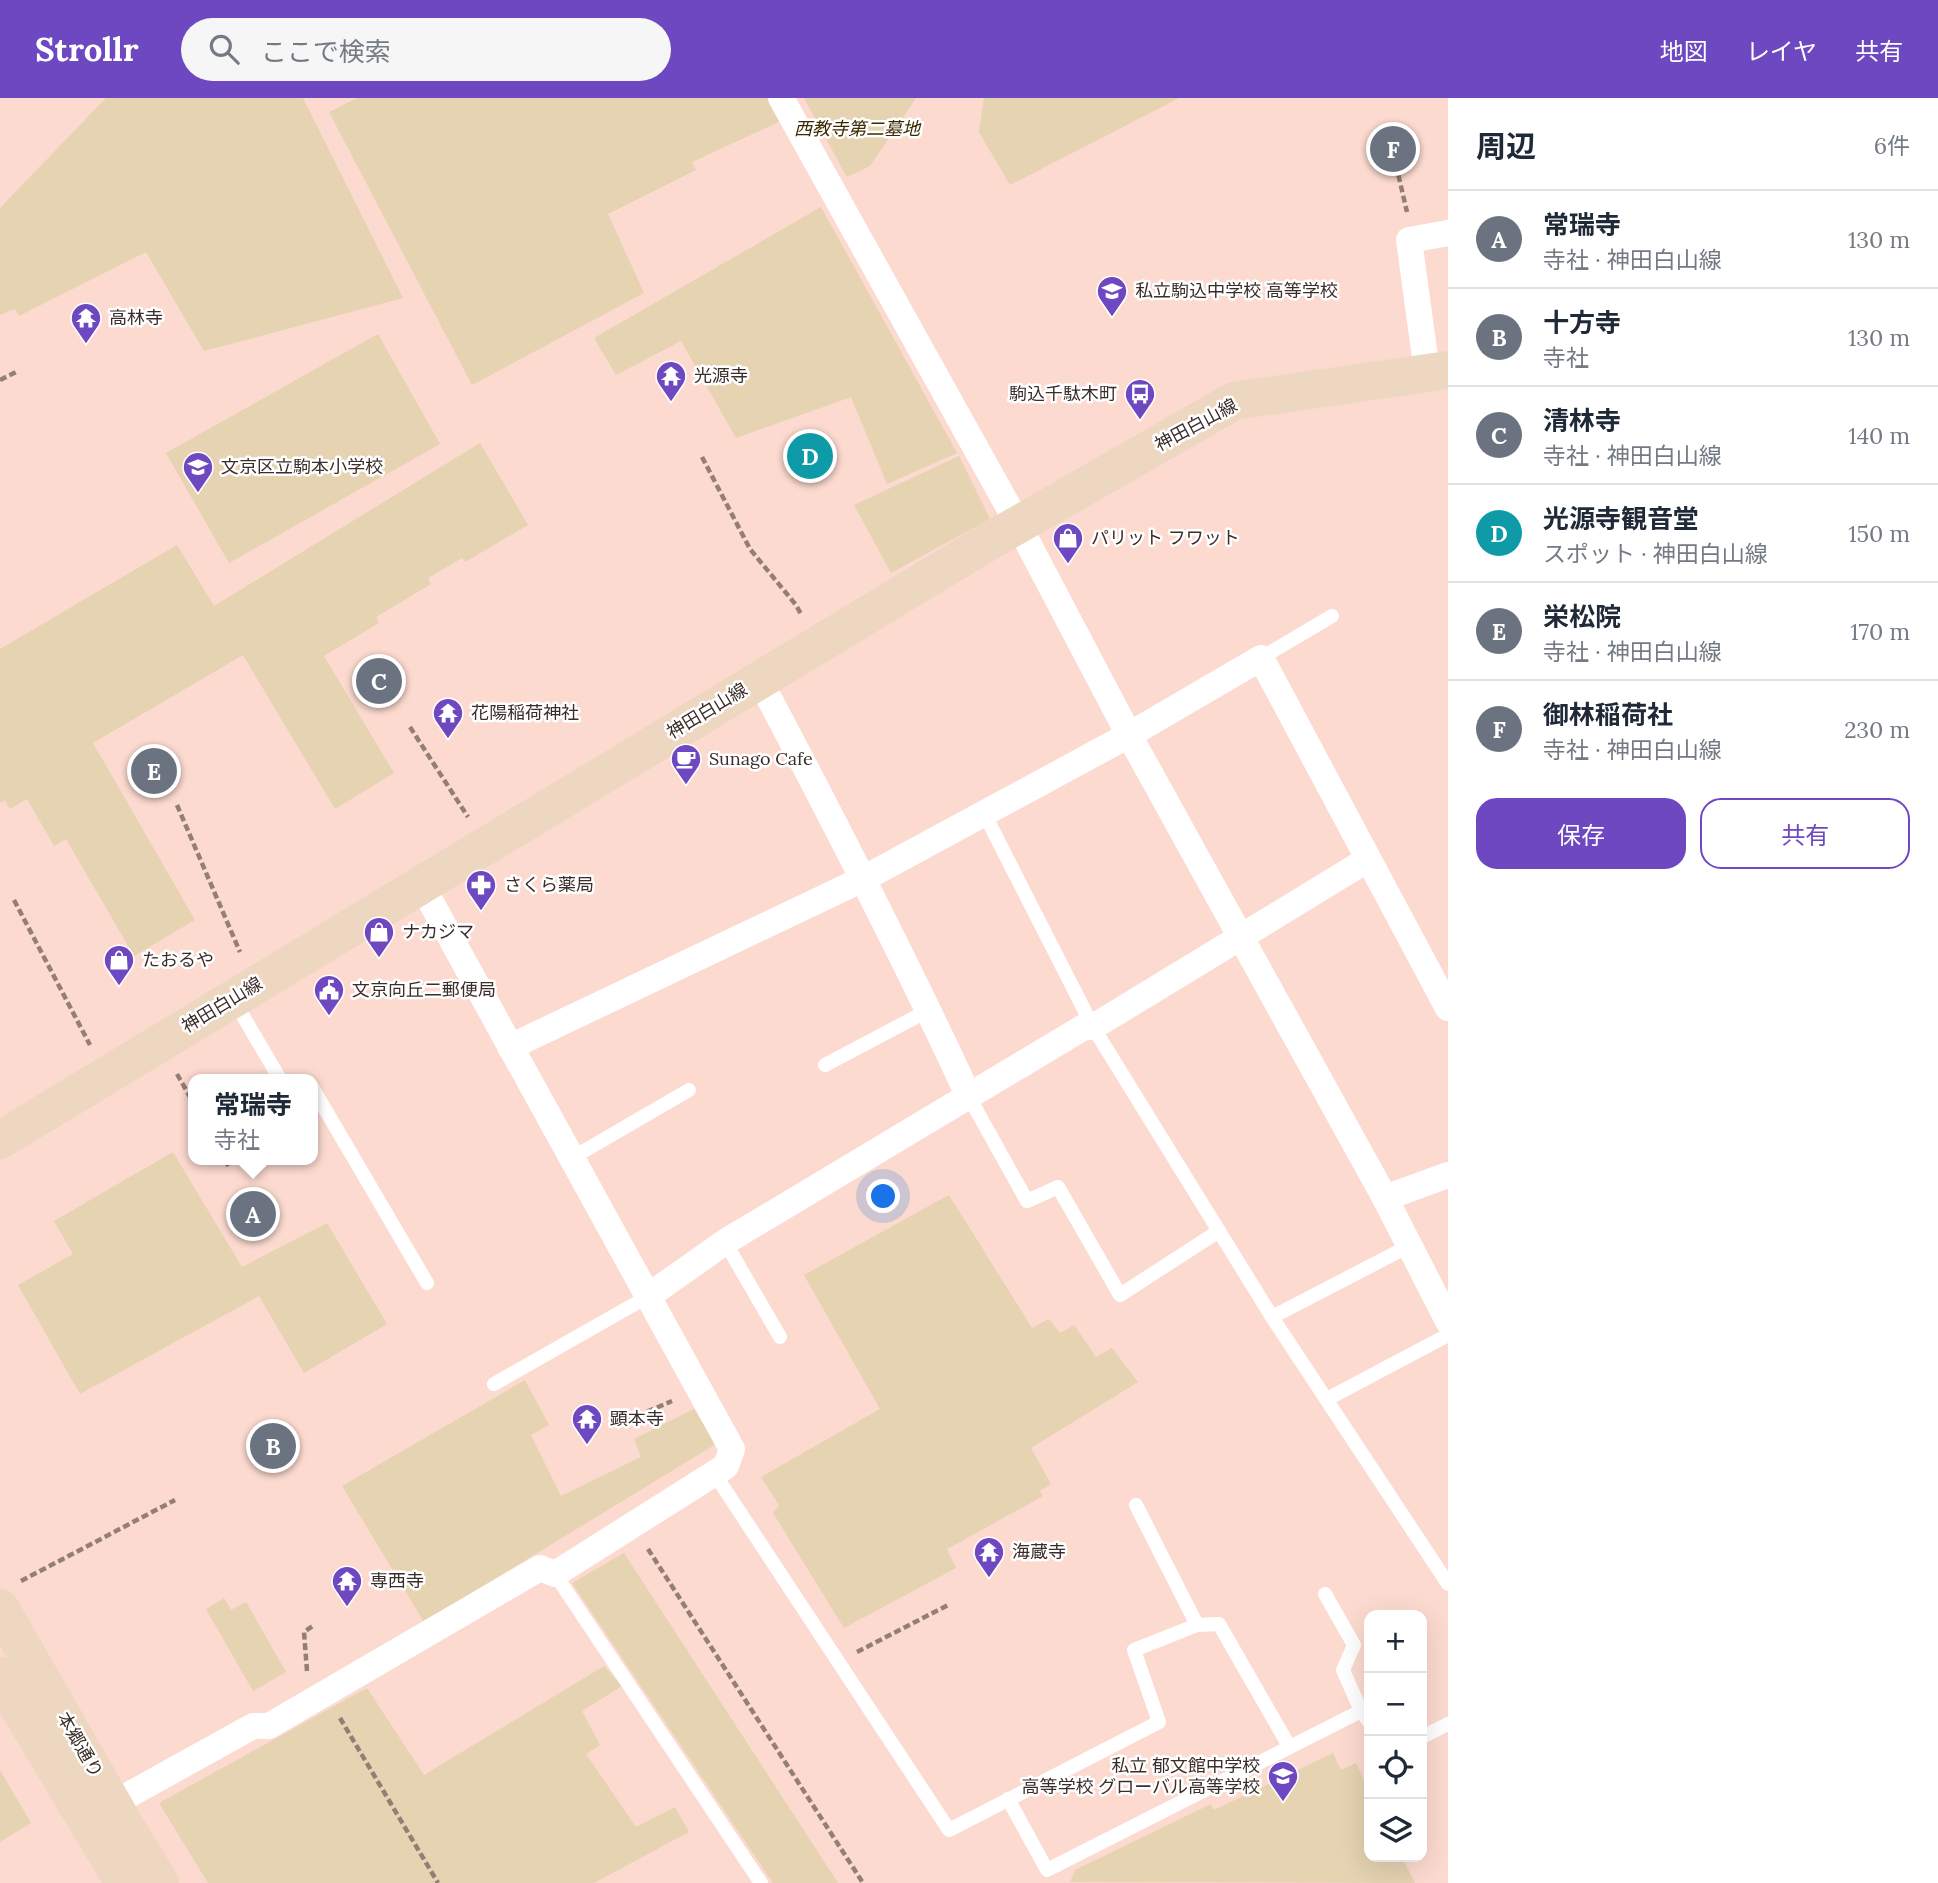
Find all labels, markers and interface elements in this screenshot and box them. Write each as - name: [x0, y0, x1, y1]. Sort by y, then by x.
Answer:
- search box: [181, 18, 671, 81]
- text: Strollr: [35, 28, 139, 70]
- icon: search: [205, 30, 243, 68]
- text: ここで検索: [261, 35, 391, 68]
- text: 地図: [1660, 36, 1708, 67]
- text: レイヤ: [1746, 36, 1817, 67]
- text: 共有: [1855, 36, 1903, 67]
- park label: 西教寺第二墓地: [794, 117, 922, 140]
- pin: F: [1370, 123, 1416, 175]
- text: 周辺: [1476, 127, 1536, 165]
- text: 6件: [1874, 131, 1910, 160]
- text: 常瑞寺: [1543, 208, 1621, 241]
- text: A: [1491, 225, 1507, 254]
- text: 130 m: [1848, 225, 1910, 254]
- text: 寺社 · 神田白山線: [1543, 245, 1722, 274]
- school or university icon: 私立駒込中学校 高等学校: [1095, 274, 1129, 318]
- place label: 私立駒込中学校 高等学校: [1135, 279, 1338, 302]
- temple icon: 高林寺: [69, 301, 103, 345]
- place label: 高林寺: [109, 306, 163, 329]
- text: 十方寺: [1543, 306, 1621, 339]
- text: B: [1491, 323, 1507, 352]
- text: 130 m: [1848, 323, 1910, 352]
- text: 寺社: [1543, 343, 1589, 372]
- temple icon: 光源寺: [654, 359, 688, 403]
- place label: 光源寺: [694, 364, 748, 387]
- bus stop icon: 駒込千駄木町: [1123, 377, 1157, 421]
- place label: 駒込千駄木町: [1009, 382, 1117, 405]
- street label: 神田白山線: [1151, 393, 1241, 456]
- text: 清林寺: [1543, 404, 1621, 437]
- text: C: [1491, 421, 1507, 450]
- text: 140 m: [1848, 421, 1910, 450]
- pin: D: [787, 430, 833, 482]
- text: 寺社 · 神田白山線: [1543, 441, 1722, 470]
- school or university icon: 文京区立駒本小学校: [181, 450, 215, 494]
- place label: 文京区立駒本小学校: [221, 455, 383, 478]
- text: 光源寺観音堂: [1543, 502, 1699, 535]
- text: D: [1490, 519, 1508, 548]
- text: 150 m: [1848, 519, 1910, 548]
- shop icon: パリット フワット: [1051, 521, 1085, 565]
- place label: パリット フワット: [1091, 526, 1240, 549]
- text: スポット · 神田白山線: [1543, 539, 1768, 568]
- text: 栄松院: [1543, 600, 1621, 633]
- text: E: [1492, 617, 1506, 646]
- text: 170 m: [1850, 617, 1910, 646]
- text: 寺社 · 神田白山線: [1543, 637, 1722, 666]
- pin: C: [356, 655, 402, 707]
- street label: 神田白山線: [662, 678, 751, 744]
- temple icon: 花陽稲荷神社: [431, 696, 465, 740]
- text: 御林稲荷社: [1543, 698, 1673, 731]
- place label: 花陽稲荷神社: [471, 701, 579, 724]
- text: F: [1492, 715, 1506, 744]
- text: 230 m: [1844, 715, 1910, 744]
- text: 寺社 · 神田白山線: [1543, 735, 1722, 764]
- cafe icon: Sunago Cafe: [669, 742, 703, 786]
- pin: E: [131, 745, 177, 797]
- place label: Sunago Cafe: [709, 747, 813, 770]
- button: 保存: [1476, 798, 1686, 869]
- button: 共有: [1700, 798, 1910, 869]
- pharmacy icon: さくら薬局: [464, 868, 498, 912]
- place label: さくら薬局: [504, 873, 594, 896]
- shop icon: ナカジマ: [362, 915, 396, 959]
- place label: ナカジマ: [402, 920, 474, 943]
- shop icon: たおるや: [102, 943, 136, 987]
- place label: たおるや: [142, 948, 214, 971]
- street label: 神田白山線: [177, 972, 266, 1038]
- public building icon: 文京向丘二郵便局: [312, 973, 346, 1017]
- place label: 文京向丘二郵便局: [352, 978, 496, 1001]
- popup: [188, 1074, 318, 1165]
- text: 常瑞寺: [214, 1088, 292, 1121]
- text: 寺社: [214, 1125, 260, 1154]
- your location: [866, 1179, 900, 1213]
- pin: A: [230, 1188, 276, 1240]
- temple icon: 顕本寺: [570, 1402, 604, 1446]
- place label: 顕本寺: [610, 1407, 664, 1430]
- pin: B: [250, 1420, 296, 1472]
- temple icon: 海蔵寺: [972, 1535, 1006, 1579]
- place label: 海蔵寺: [1012, 1540, 1066, 1563]
- temple icon: 専西寺: [330, 1564, 364, 1608]
- place label: 専西寺: [370, 1569, 424, 1592]
- map controls: [1364, 1610, 1427, 1862]
- button: +: [1364, 1610, 1427, 1673]
- button: −: [1364, 1673, 1427, 1736]
- street label: 本郷通り: [52, 1708, 108, 1782]
- button: locate: [1364, 1736, 1427, 1799]
- place label: 私立 郁文館中学校 高等学校 グローバル高等学校: [1021, 1754, 1260, 1798]
- school or university icon: 私立 郁文館中学校 高等学校 グローバル高等学校: [1266, 1759, 1300, 1803]
- button: layers: [1364, 1799, 1427, 1862]

